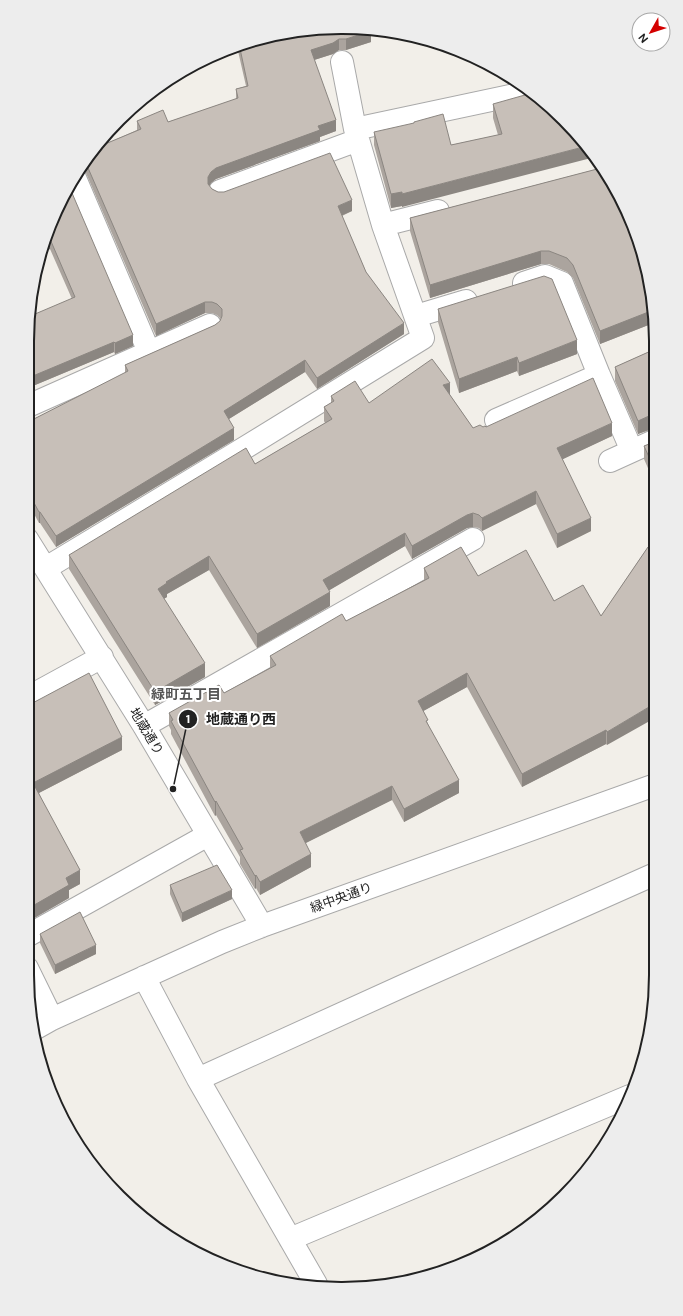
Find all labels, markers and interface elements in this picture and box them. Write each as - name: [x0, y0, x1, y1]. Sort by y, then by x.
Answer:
- north arrow: [631, 12, 671, 52]
- text: N: [635, 31, 651, 46]
- district label: 緑町五丁目: [151, 685, 221, 703]
- street label: 地蔵通り: [126, 705, 167, 758]
- callout: 地蔵通り西: [178, 706, 284, 732]
- text: 地蔵通り西: [206, 710, 276, 728]
- text: 1: [186, 711, 190, 727]
- street label: 緑中央通り: [308, 878, 375, 917]

